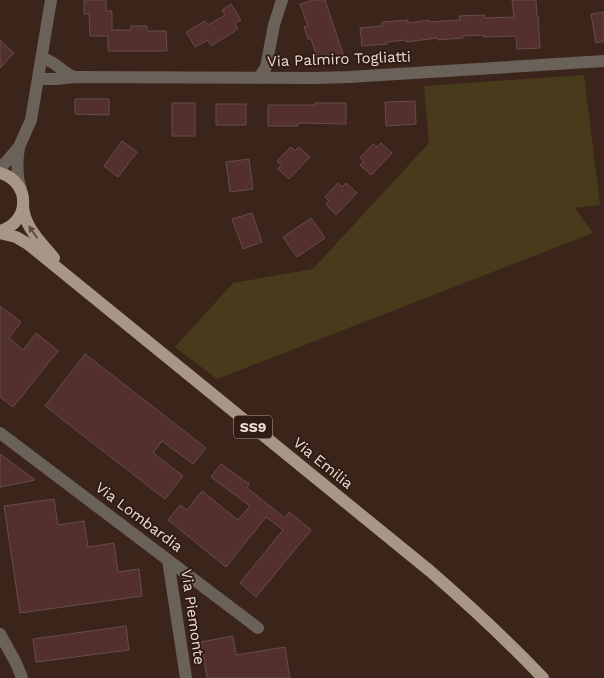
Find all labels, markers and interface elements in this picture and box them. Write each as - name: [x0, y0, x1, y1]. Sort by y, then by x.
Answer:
- street label: Via Palmiro Togliatti: [267, 47, 411, 71]
- one-way arrow: [28, 225, 38, 239]
- road number: SS9: [234, 416, 272, 438]
- street label: Via Emilia: [289, 433, 357, 493]
- street label: Via Lombardia: [92, 478, 187, 556]
- street label: Via Piemonte: [177, 568, 209, 666]

